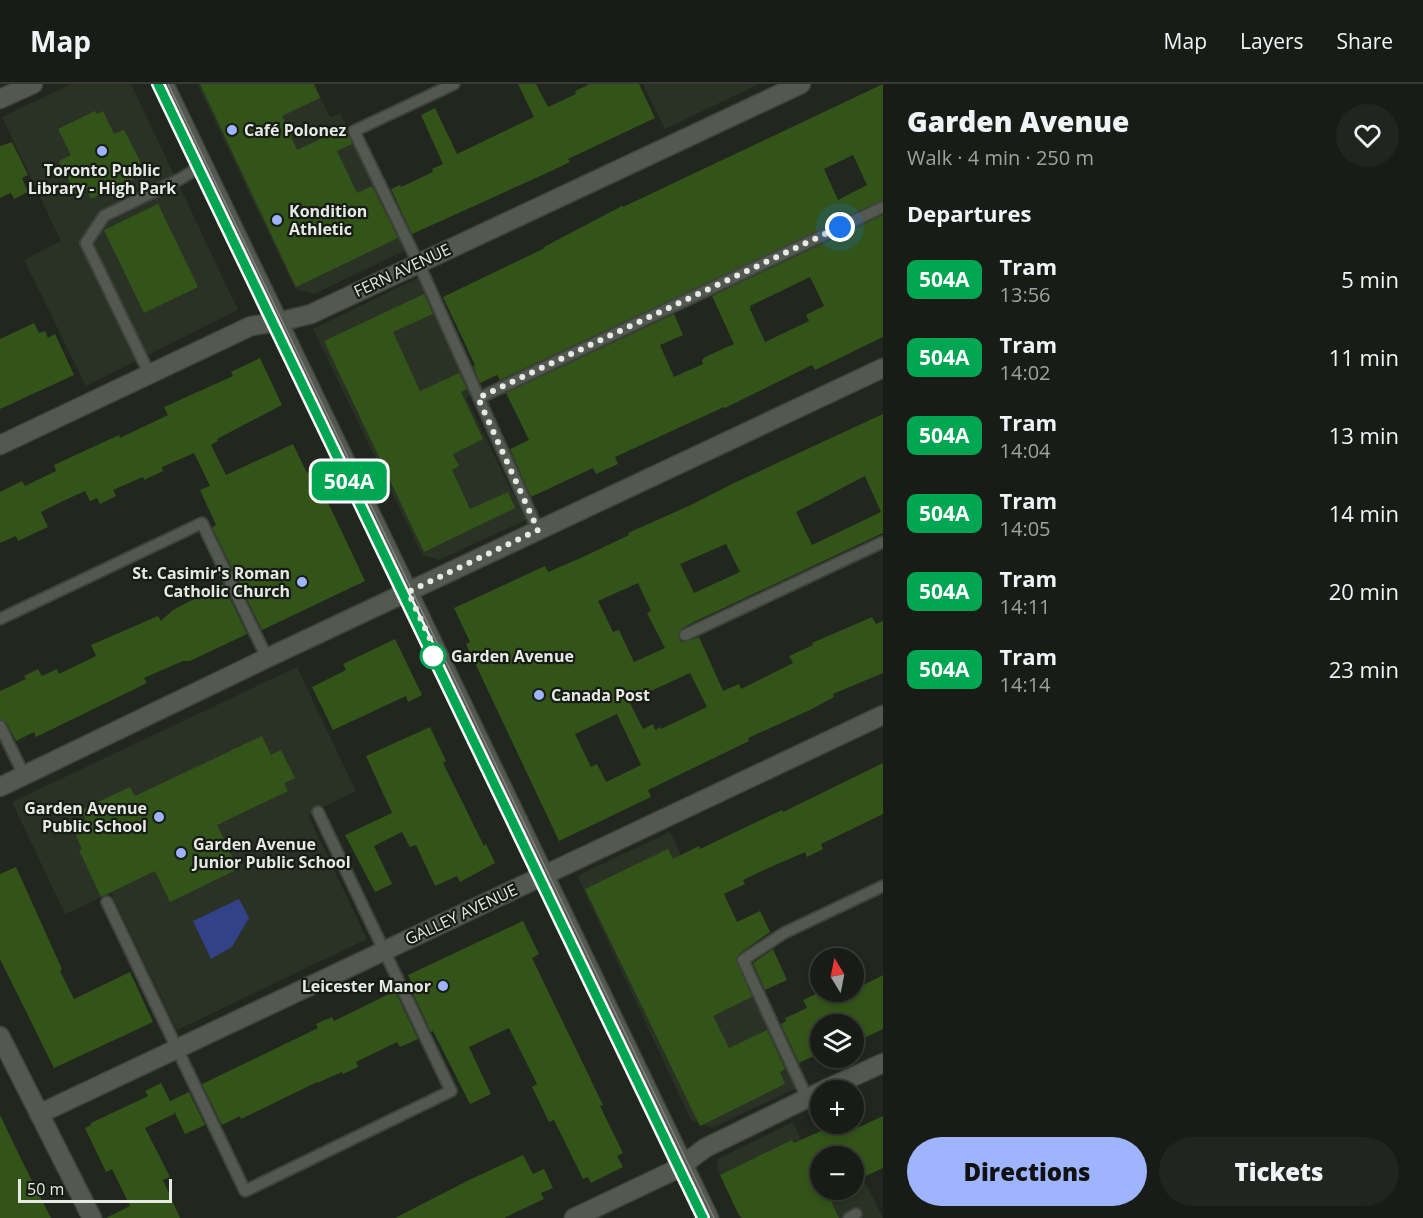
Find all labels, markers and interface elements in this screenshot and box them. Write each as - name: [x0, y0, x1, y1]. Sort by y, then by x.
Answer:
- text: Map: [30, 22, 91, 60]
- text: Map: [1164, 27, 1207, 55]
- text: Layers: [1240, 27, 1304, 55]
- text: Share: [1337, 27, 1393, 55]
- text: Garden Avenue: [907, 102, 1129, 140]
- button: heart: [1336, 104, 1399, 167]
- place label: Café Polonez: [244, 119, 346, 141]
- marker: Café Polonez: [225, 123, 239, 137]
- marker: Toronto Public Library - High Park: [95, 144, 109, 158]
- text: Walk · 4 min · 250 m: [907, 144, 1094, 171]
- place label: Toronto Public Library - High Park: [28, 159, 176, 199]
- text: Departures: [907, 198, 1031, 228]
- place label: Kondition Athletic: [289, 200, 367, 240]
- your location: [825, 212, 855, 242]
- marker: Kondition Athletic: [270, 213, 284, 227]
- street label: FERN AVENUE: [350, 238, 454, 302]
- text: Tram: [1000, 251, 1057, 281]
- text: 5 min: [1341, 264, 1399, 294]
- text: 504A: [919, 265, 970, 293]
- text: 13:56: [1000, 281, 1051, 308]
- text: Tram: [1000, 329, 1057, 359]
- text: 11 min: [1329, 342, 1399, 372]
- text: 504A: [919, 343, 970, 371]
- text: 14:02: [1000, 359, 1051, 386]
- text: Tram: [1000, 407, 1057, 437]
- text: 13 min: [1329, 420, 1399, 450]
- text: 504A: [919, 421, 970, 449]
- text: 14:04: [1000, 437, 1051, 464]
- line badge: 504A: [307, 462, 391, 500]
- text: 504A: [324, 467, 374, 495]
- text: Tram: [1000, 485, 1057, 515]
- text: 14 min: [1329, 498, 1399, 528]
- text: 504A: [919, 499, 970, 527]
- text: 14:05: [1000, 515, 1051, 542]
- place label: St. Casimir's Roman Catholic Church: [132, 562, 290, 602]
- text: Tram: [1000, 563, 1057, 593]
- marker: St. Casimir's Roman Catholic Church: [295, 575, 309, 589]
- text: 20 min: [1329, 576, 1399, 606]
- text: 504A: [919, 577, 970, 605]
- text: 14:11: [1000, 593, 1051, 620]
- text: Tram: [1000, 641, 1057, 671]
- marker: Garden Avenue: [420, 643, 446, 669]
- place label: Garden Avenue: [451, 645, 574, 667]
- text: 23 min: [1329, 654, 1399, 684]
- text: 504A: [919, 655, 970, 683]
- text: 14:14: [1000, 671, 1051, 698]
- place label: Canada Post: [551, 684, 650, 706]
- marker: Canada Post: [532, 688, 546, 702]
- place label: Garden Avenue Public School: [24, 797, 147, 837]
- marker: Garden Avenue Public School: [152, 810, 166, 824]
- place label: Garden Avenue Junior Public School: [191, 833, 351, 873]
- marker: Garden Avenue Junior Public School: [174, 846, 188, 860]
- street label: GALLEY AVENUE: [401, 878, 521, 950]
- north arrow: [810, 948, 864, 1002]
- map controls: [810, 948, 864, 1200]
- place label: Leicester Manor: [302, 975, 431, 997]
- marker: Leicester Manor: [436, 979, 450, 993]
- button: layers: [810, 1014, 864, 1068]
- button: +: [810, 1080, 864, 1134]
- button: Directions: [907, 1137, 1147, 1206]
- button: Tickets: [1159, 1137, 1399, 1206]
- button: −: [810, 1146, 864, 1200]
- scale bar: [18, 1176, 172, 1204]
- text: 50 m: [27, 1178, 64, 1200]

